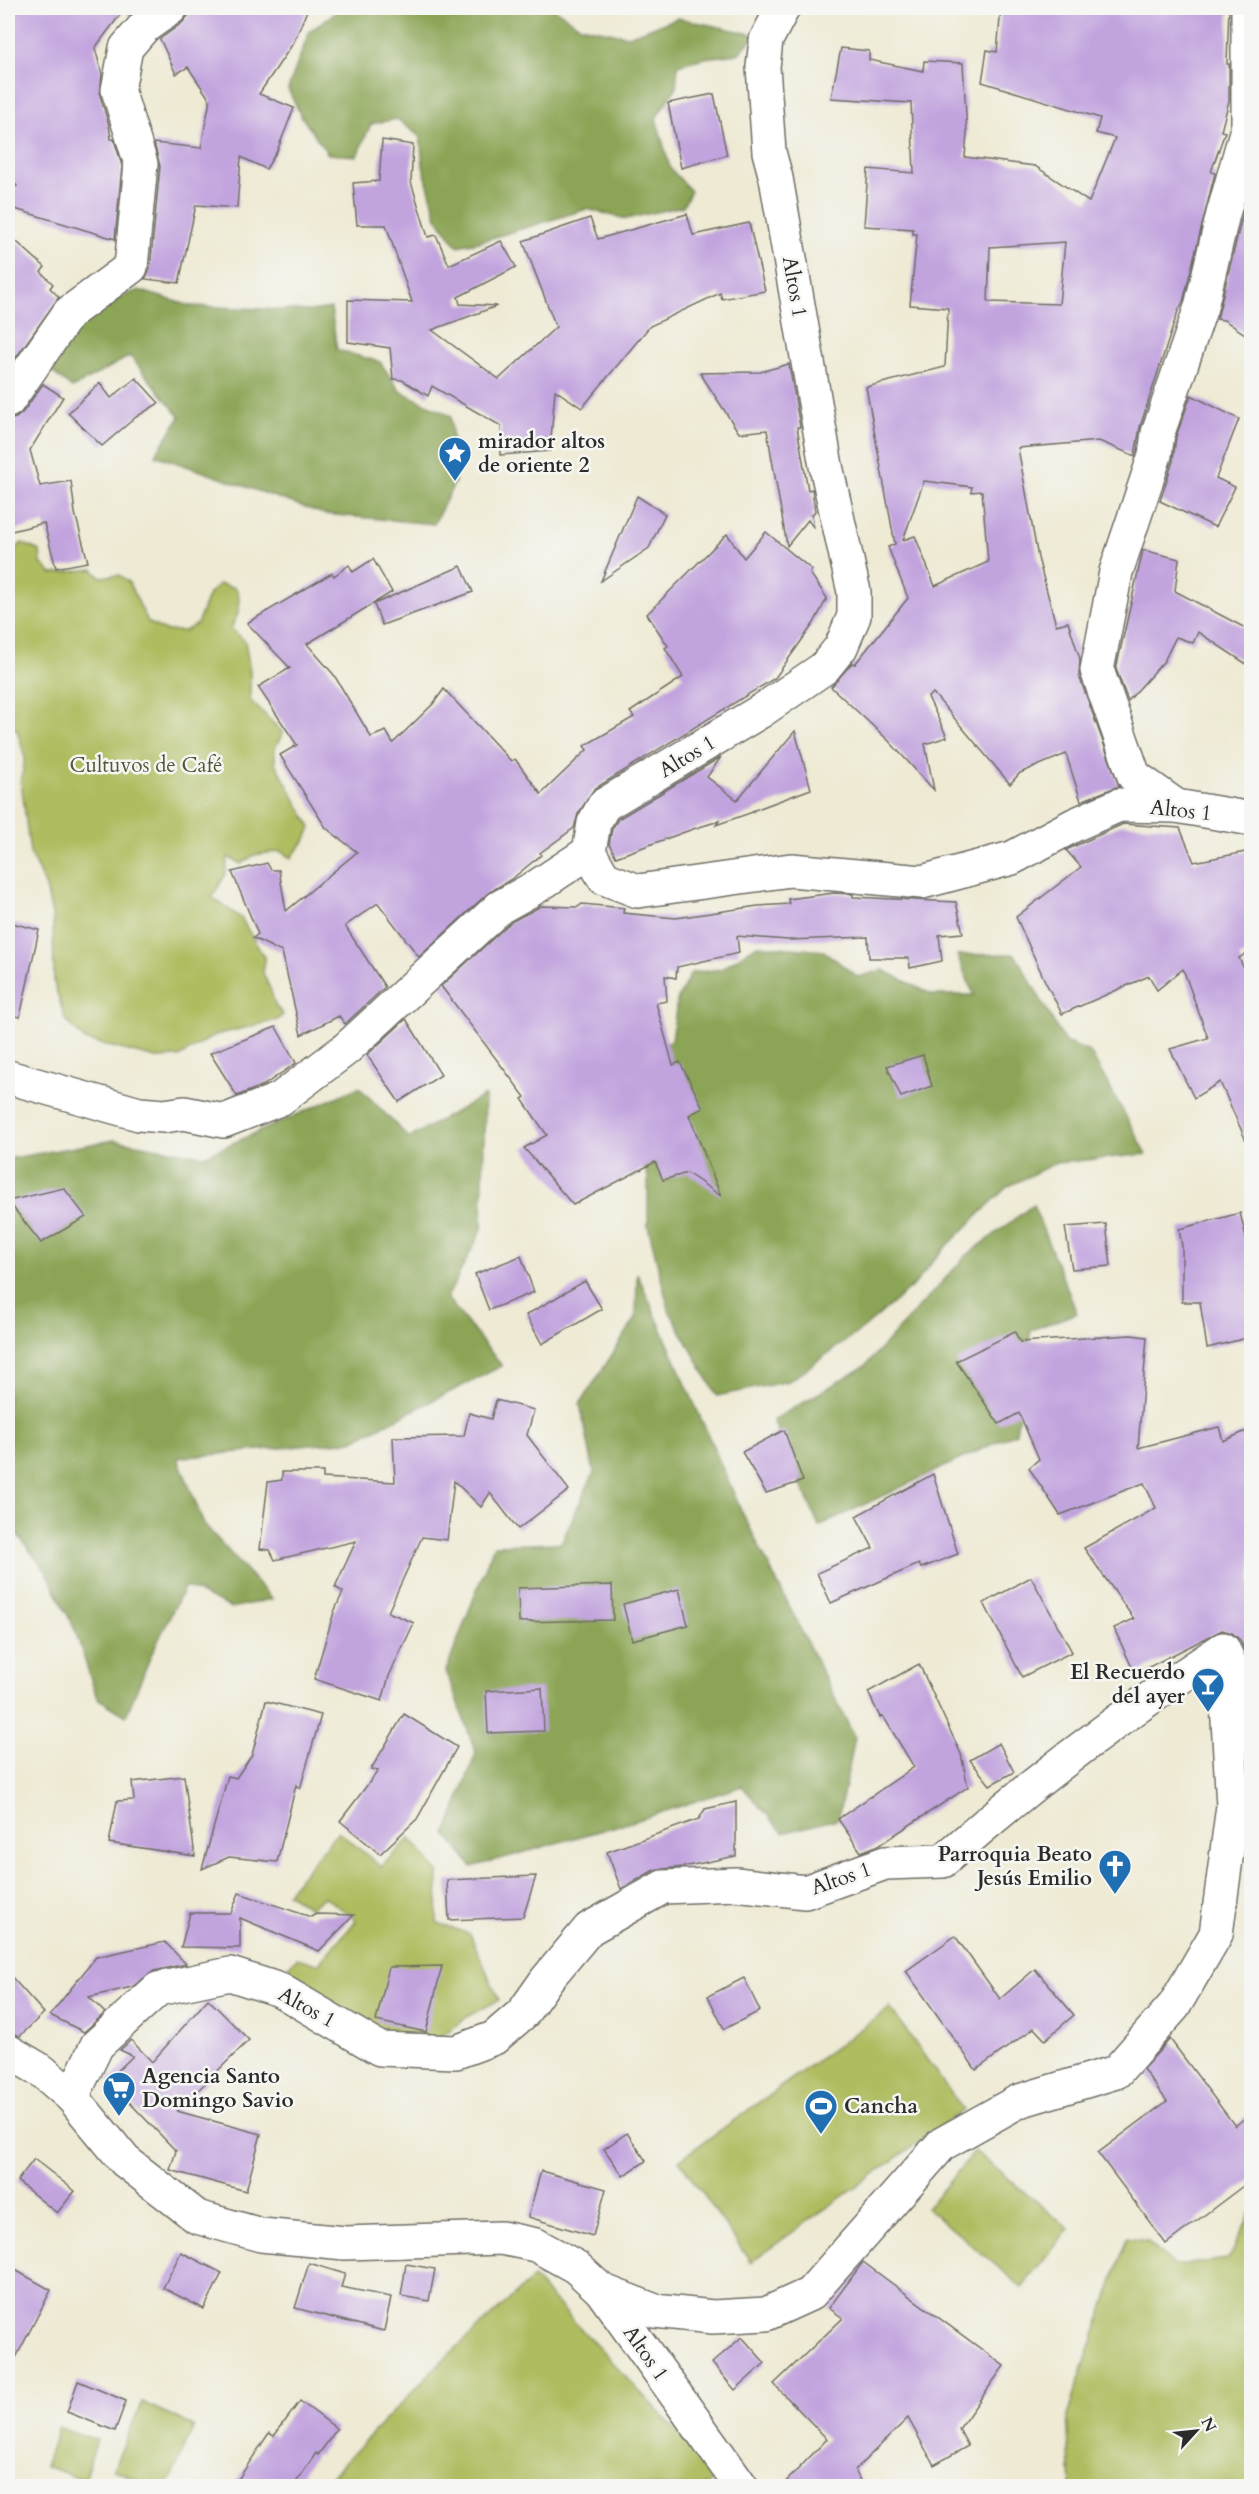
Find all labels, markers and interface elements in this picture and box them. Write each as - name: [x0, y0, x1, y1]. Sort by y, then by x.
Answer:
- street label: Altos 1: [775, 254, 814, 320]
- place label: mirador altos de oriente 2: [478, 427, 605, 480]
- place icon: mirador altos de oriente 2: [437, 435, 473, 482]
- street label: Altos 1: [653, 728, 721, 785]
- park label: Cultuvos de Café: [69, 751, 223, 780]
- street label: Altos 1: [1149, 793, 1213, 828]
- place label: El Recuerdo del ayer: [1070, 1658, 1186, 1711]
- bar icon: El Recuerdo del ayer: [1190, 1666, 1226, 1713]
- place label: Parroquia Beato Jesús Emilio: [938, 1840, 1092, 1893]
- church icon: Parroquia Beato Jesús Emilio: [1097, 1848, 1133, 1895]
- street label: Altos 1: [807, 1855, 875, 1902]
- street label: Altos 1: [273, 1980, 341, 2035]
- place label: Agencia Santo Domingo Savio: [142, 2062, 294, 2115]
- supermarket icon: Agencia Santo Domingo Savio: [101, 2070, 137, 2117]
- sports icon: Cancha: [803, 2088, 839, 2135]
- place label: Cancha: [844, 2092, 918, 2121]
- street label: Altos 1: [616, 2320, 675, 2387]
- north arrow: [1166, 2401, 1226, 2461]
- text: N: [1196, 2413, 1221, 2436]

